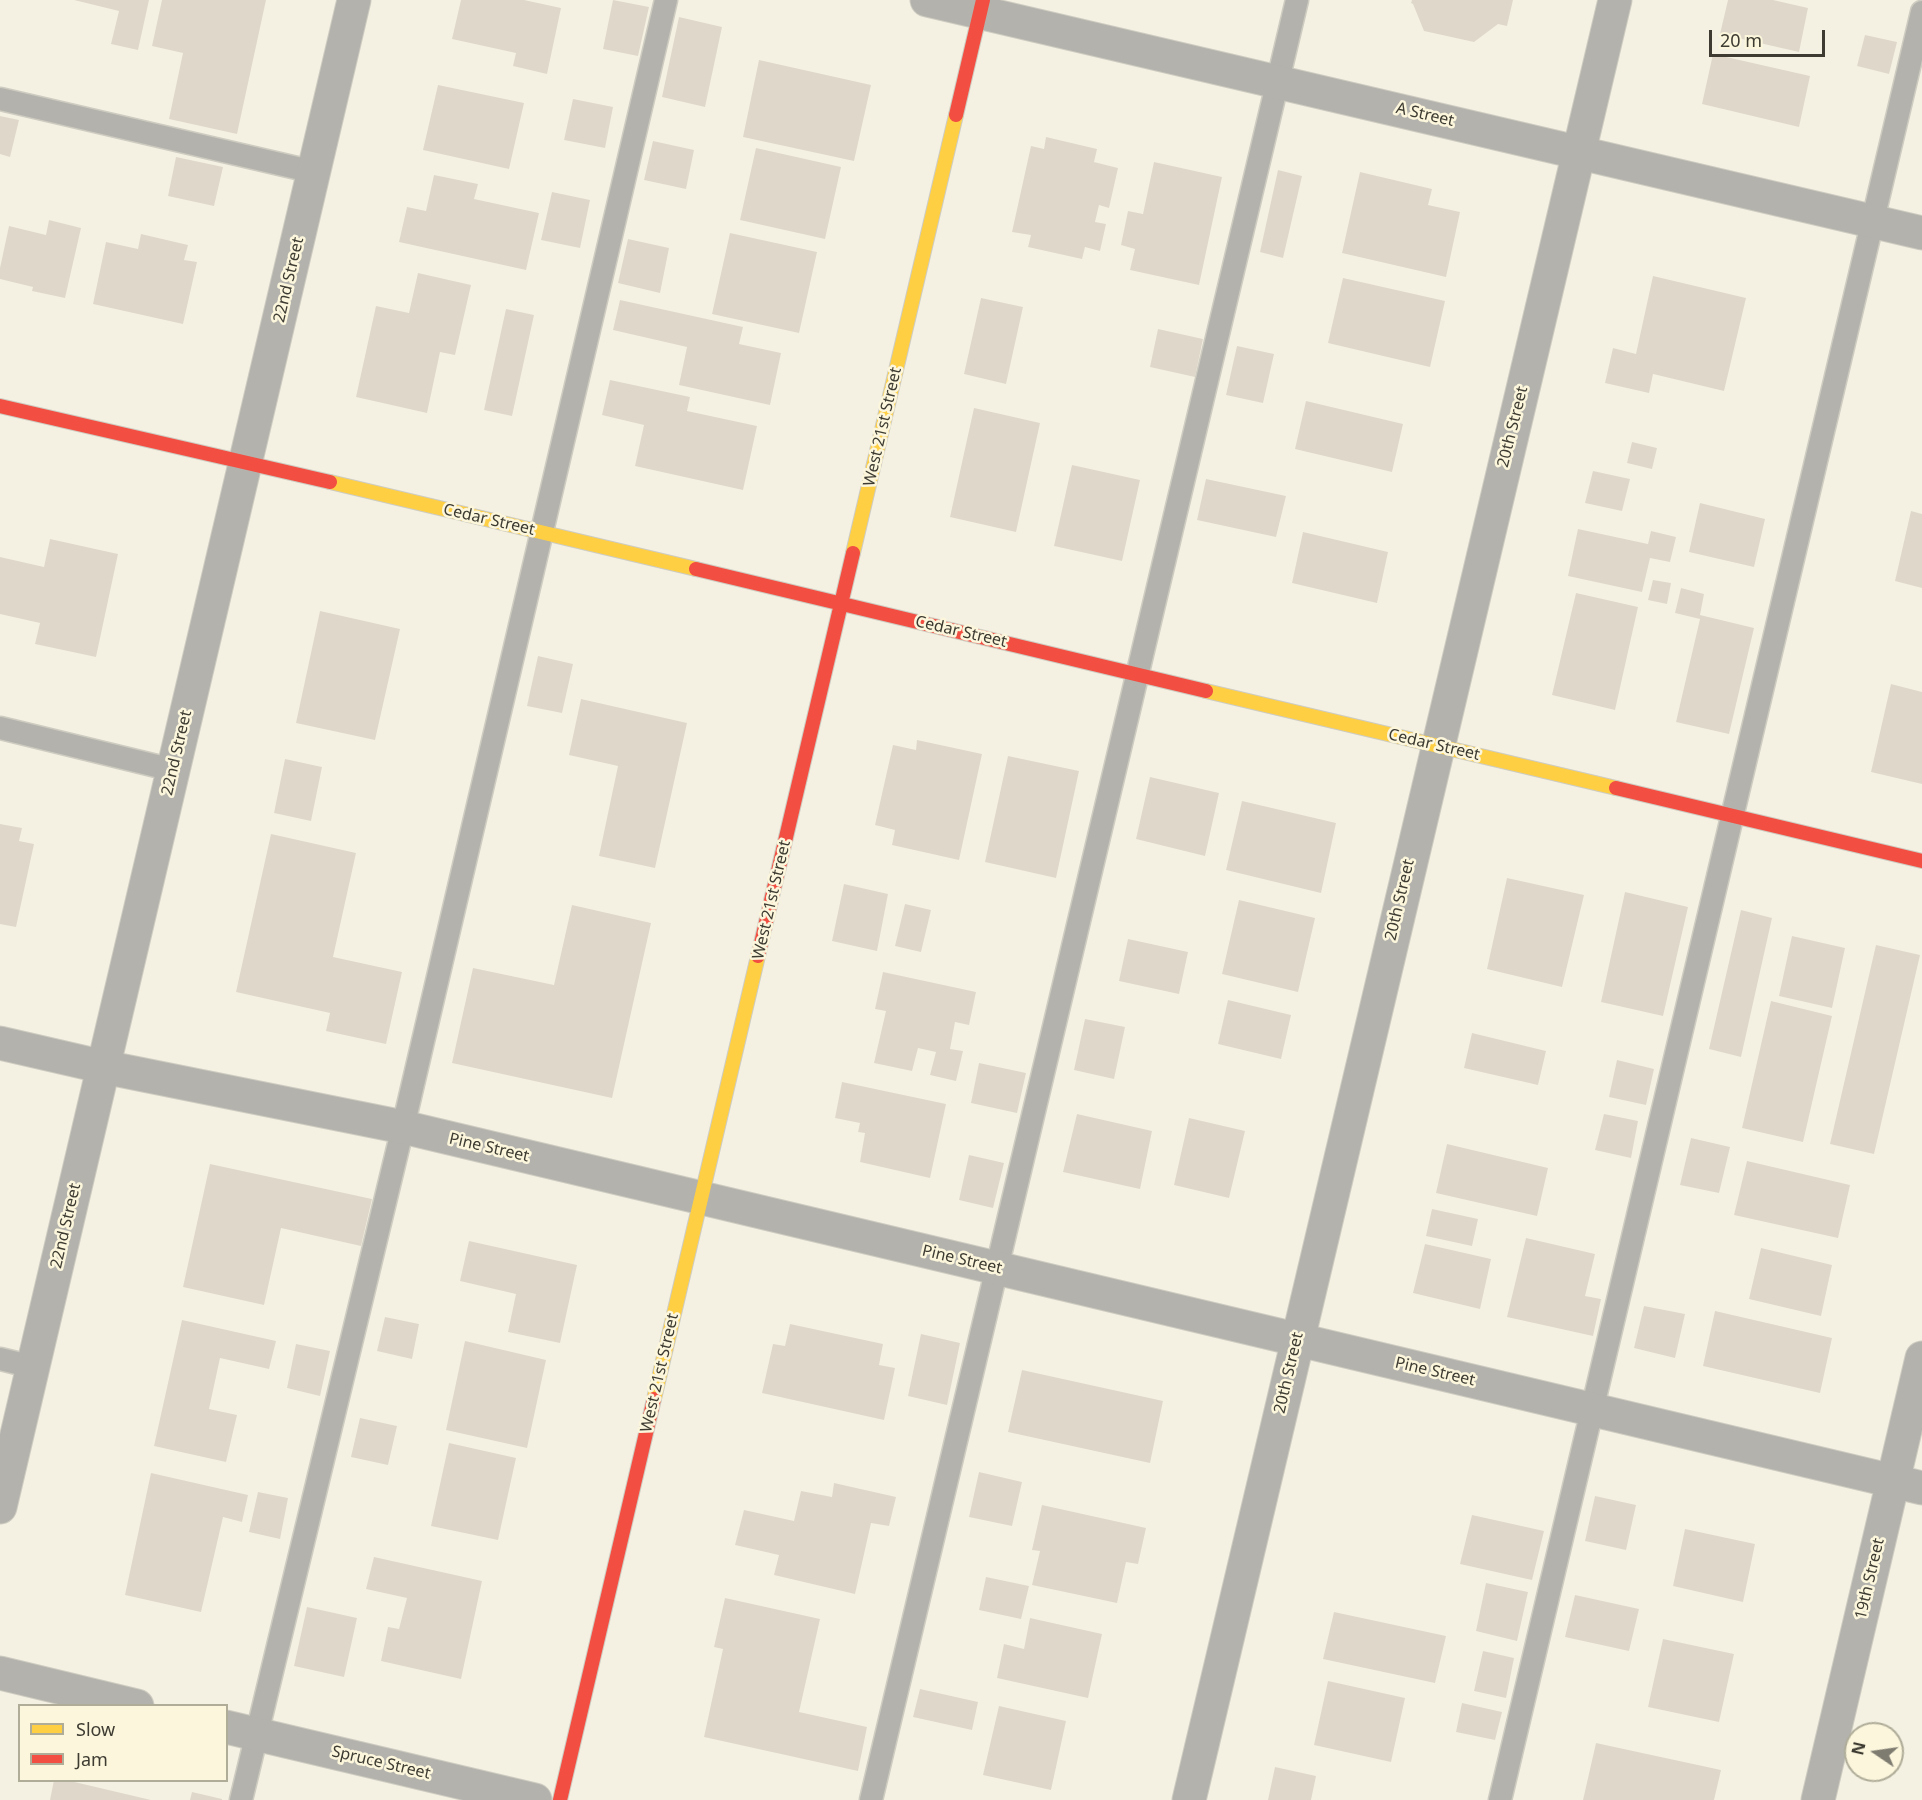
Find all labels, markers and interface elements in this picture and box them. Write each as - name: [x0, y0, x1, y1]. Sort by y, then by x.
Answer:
- scale bar: [1712, 18, 1828, 56]
- text: 20 m: [1720, 28, 1762, 52]
- street label: A Street: [1394, 99, 1456, 131]
- street label: 22nd Street: [270, 236, 308, 324]
- street label: West 21st Street: [860, 366, 906, 488]
- street label: 20th Street: [1494, 385, 1532, 469]
- street label: Cedar Street: [441, 500, 537, 540]
- street label: Cedar Street: [913, 612, 1009, 652]
- street label: 22nd Street: [158, 709, 196, 797]
- street label: Cedar Street: [1386, 725, 1482, 765]
- street label: West 21st Street: [749, 839, 795, 961]
- street label: 20th Street: [1381, 858, 1419, 942]
- street label: Pine Street: [447, 1129, 531, 1167]
- street label: 22nd Street: [47, 1182, 85, 1270]
- street label: Pine Street: [920, 1241, 1004, 1279]
- street label: West 21st Street: [637, 1312, 683, 1434]
- street label: 20th Street: [1270, 1331, 1308, 1415]
- street label: Pine Street: [1393, 1353, 1477, 1391]
- street label: 19th Street: [1851, 1537, 1889, 1621]
- legend: [18, 1704, 228, 1782]
- text: Slow: [76, 1717, 115, 1741]
- north arrow: [1844, 1722, 1904, 1782]
- text: N: [1846, 1740, 1871, 1757]
- street label: Spruce Street: [330, 1742, 432, 1784]
- text: Jam: [76, 1747, 108, 1771]

